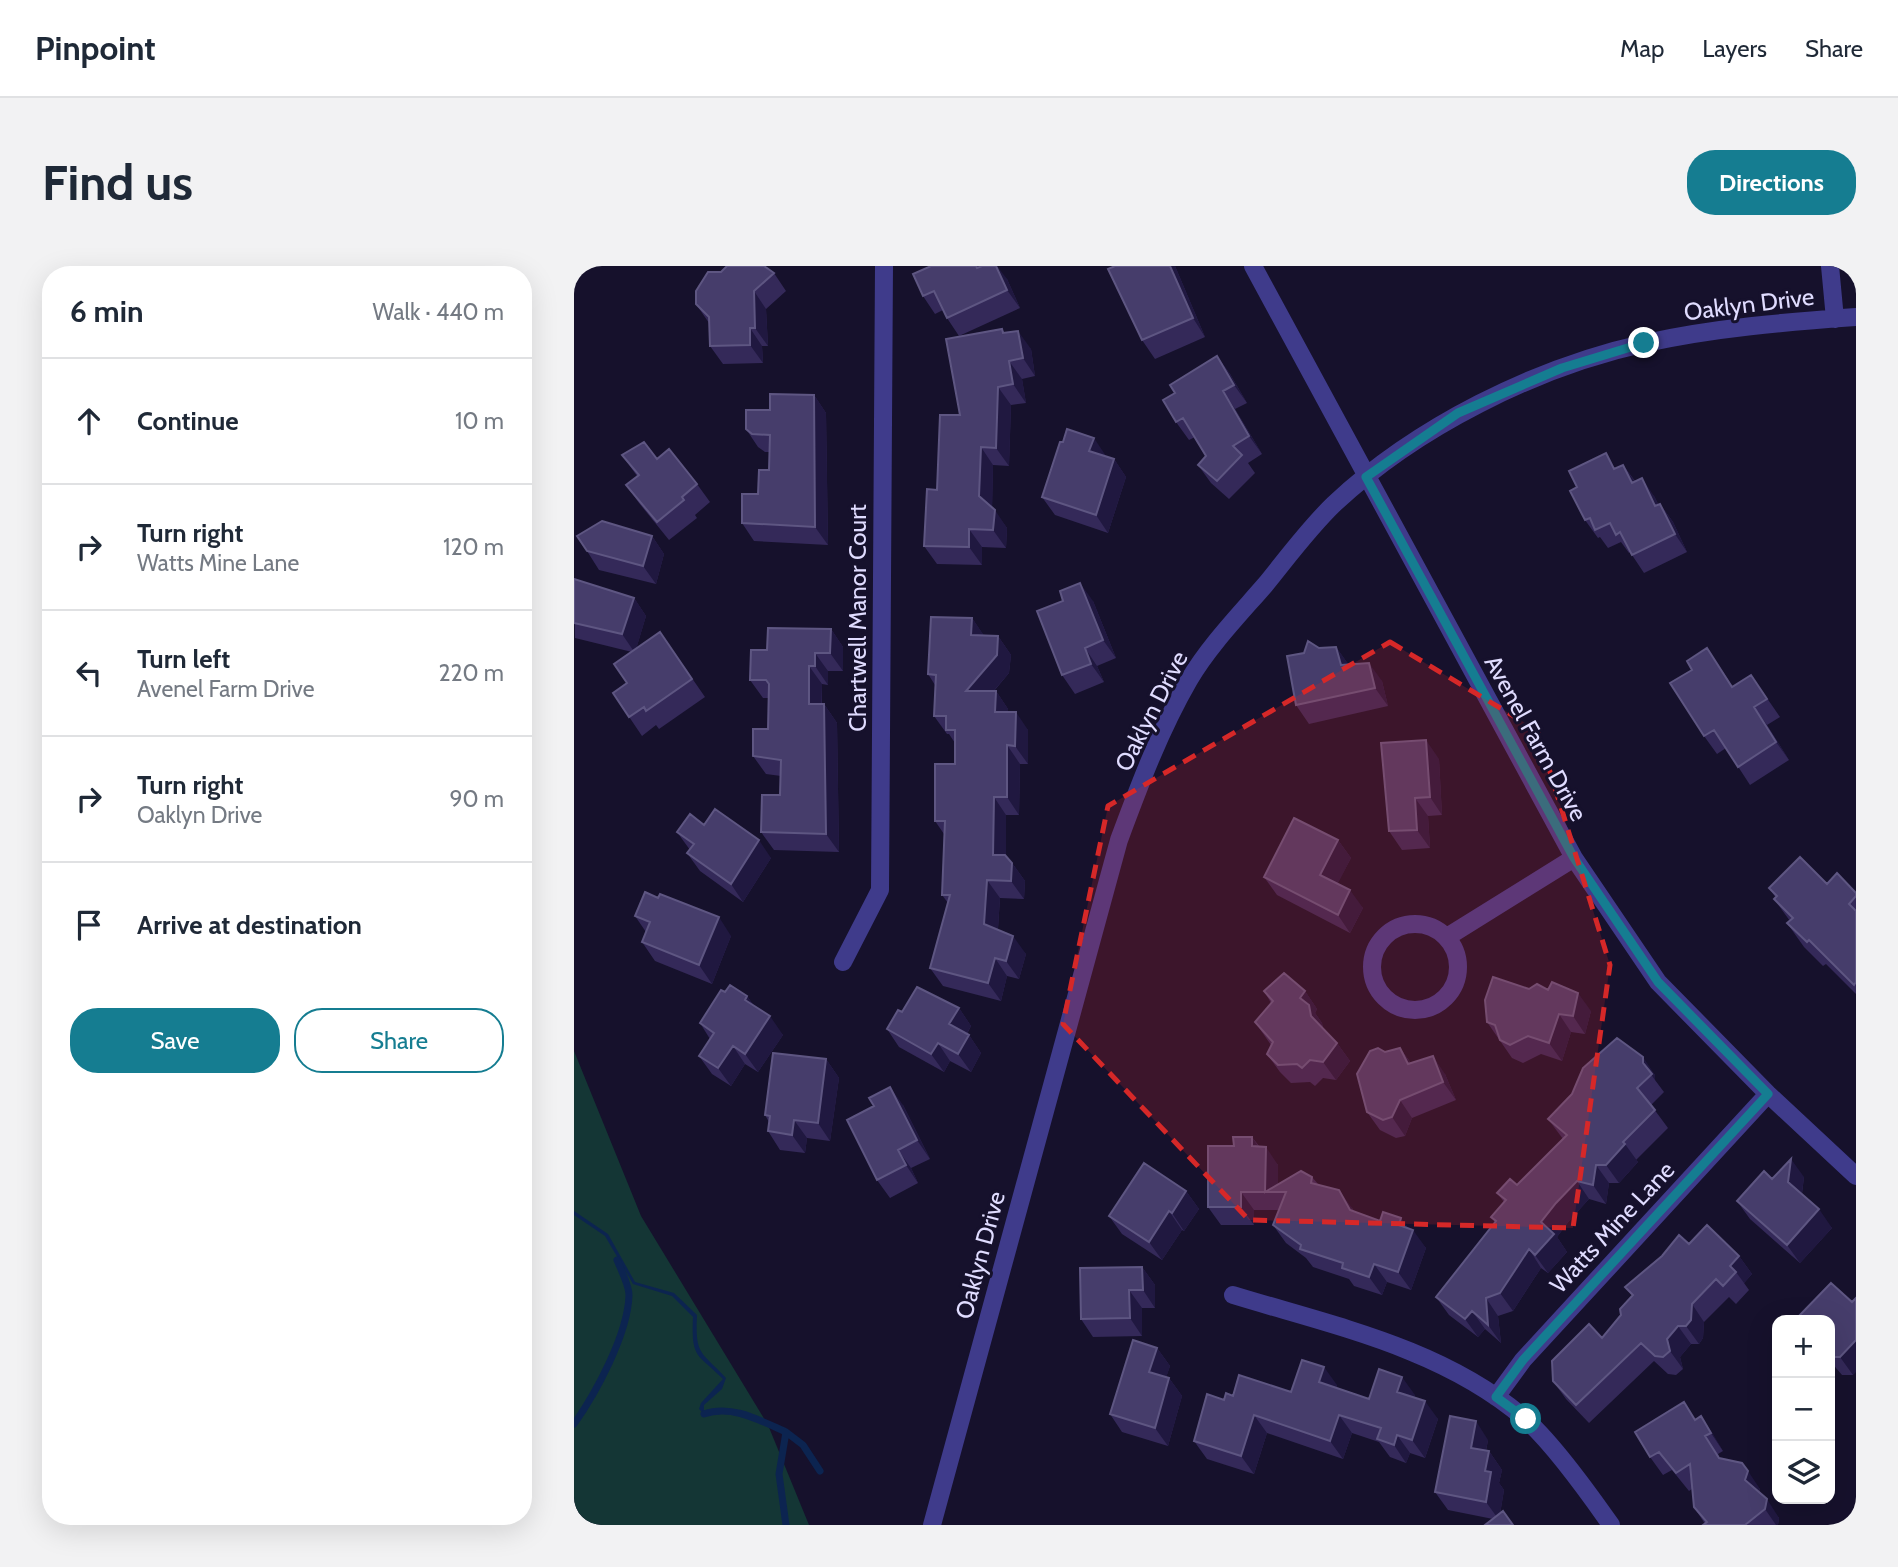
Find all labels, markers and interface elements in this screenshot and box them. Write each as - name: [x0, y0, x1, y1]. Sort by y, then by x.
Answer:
- text: Pinpoint: [35, 28, 156, 68]
- text: Map: [1620, 34, 1664, 63]
- text: Layers: [1702, 34, 1767, 63]
- text: Share: [1805, 34, 1863, 63]
- button: Directions: [1687, 150, 1856, 215]
- text: Find us: [42, 153, 193, 212]
- street label: Oaklyn Drive: [1682, 282, 1816, 326]
- text: 6 min: [70, 293, 143, 330]
- text: Walk · 440 m: [373, 298, 504, 326]
- route end: [1628, 327, 1659, 358]
- icon: ahead: [70, 402, 108, 440]
- text: Continue: [137, 405, 239, 437]
- text: 10 m: [455, 407, 504, 435]
- street label: Chartwell Manor Court: [843, 504, 872, 732]
- text: Turn right: [137, 517, 243, 549]
- icon: right: [70, 528, 108, 566]
- text: 120 m: [443, 533, 504, 561]
- text: Watts Mine Lane: [137, 549, 299, 577]
- text: Turn left: [137, 643, 230, 675]
- street label: Oaklyn Drive: [1108, 646, 1194, 776]
- street label: Avenel Farm Drive: [1478, 650, 1594, 826]
- icon: left: [70, 654, 108, 692]
- text: 220 m: [438, 659, 504, 687]
- text: Avenel Farm Drive: [137, 675, 314, 703]
- text: Turn right: [137, 769, 243, 801]
- icon: right: [70, 780, 108, 818]
- text: 90 m: [450, 785, 504, 813]
- text: Oaklyn Drive: [137, 801, 262, 829]
- icon: arrive: [70, 906, 108, 944]
- text: Arrive at destination: [137, 909, 362, 941]
- button: Save: [70, 1008, 280, 1073]
- button: Share: [294, 1008, 504, 1073]
- street label: Watts Mine Lane: [1544, 1155, 1680, 1299]
- street label: Oaklyn Drive: [949, 1188, 1011, 1322]
- map controls: [1772, 1315, 1835, 1504]
- button: +: [1772, 1315, 1835, 1378]
- button: −: [1772, 1378, 1835, 1441]
- route start: [1510, 1403, 1541, 1434]
- button: layers: [1772, 1441, 1835, 1504]

